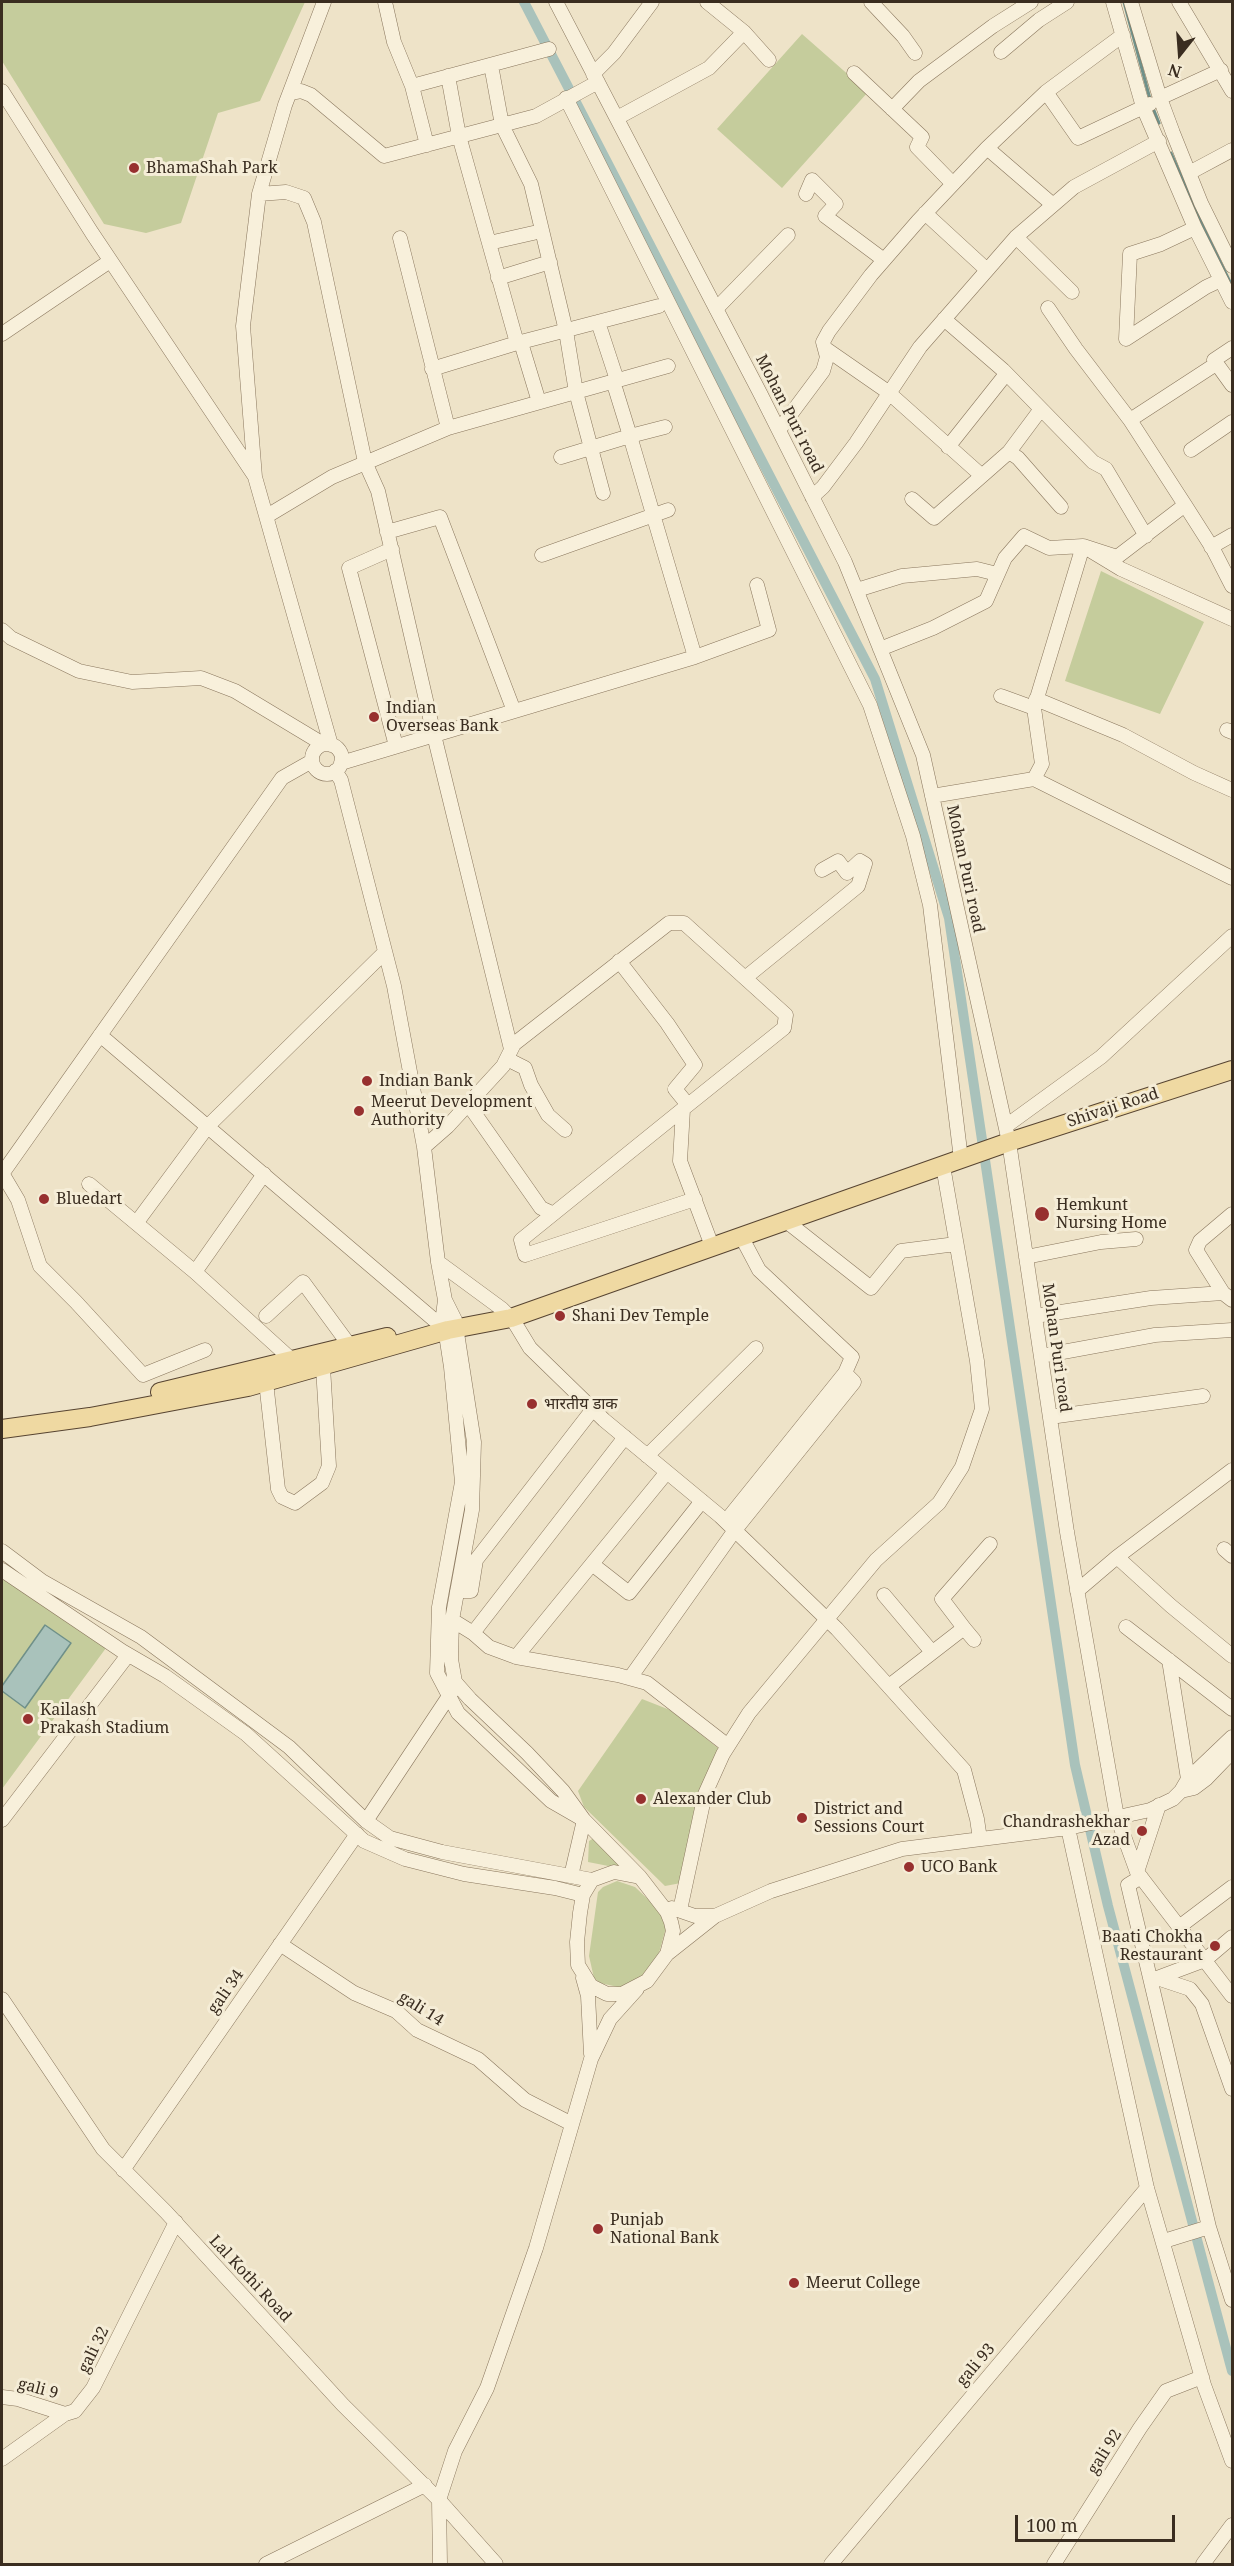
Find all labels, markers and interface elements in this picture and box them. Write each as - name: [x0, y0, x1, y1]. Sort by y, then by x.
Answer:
- north arrow: [1150, 24, 1210, 84]
- text: N: [1165, 59, 1184, 84]
- place label: BhamaShah Park: [146, 158, 278, 178]
- marker: BhamaShah Park: [127, 161, 141, 175]
- street label: Mohan Puri road: [751, 352, 827, 476]
- place label: Indian Overseas Bank: [386, 698, 499, 736]
- marker: Indian Overseas Bank: [367, 710, 381, 724]
- street label: Mohan Puri road: [942, 803, 988, 935]
- place label: Indian Bank: [379, 1071, 473, 1091]
- marker: Indian Bank: [360, 1074, 374, 1088]
- street label: Shivaji Road: [1065, 1084, 1161, 1132]
- place label: Meerut Development Authority: [371, 1092, 532, 1130]
- marker: Meerut Development Authority: [352, 1104, 366, 1118]
- place label: Bluedart: [56, 1189, 122, 1209]
- marker: Bluedart: [37, 1192, 51, 1206]
- place label: Hemkunt Nursing Home: [1056, 1195, 1167, 1233]
- marker: Hemkunt Nursing Home: [1033, 1205, 1051, 1223]
- street label: Mohan Puri road: [1037, 1282, 1075, 1414]
- place label: Shani Dev Temple: [572, 1306, 709, 1326]
- marker: Shani Dev Temple: [553, 1309, 567, 1323]
- place label: भारतीय डाक: [544, 1394, 618, 1414]
- marker: भारतीय डाक: [525, 1397, 539, 1411]
- place label: Kailash Prakash Stadium: [40, 1700, 169, 1738]
- marker: Kailash Prakash Stadium: [21, 1712, 35, 1726]
- place label: Alexander Club: [653, 1789, 771, 1809]
- marker: Alexander Club: [634, 1792, 648, 1806]
- place label: District and Sessions Court: [814, 1799, 924, 1837]
- marker: District and Sessions Court: [795, 1811, 809, 1825]
- place label: Chandrashekhar Azad: [1003, 1812, 1130, 1850]
- marker: Chandrashekhar Azad: [1135, 1824, 1149, 1838]
- place label: UCO Bank: [921, 1857, 997, 1877]
- marker: UCO Bank: [902, 1860, 916, 1874]
- place label: Baati Chokha Restaurant: [1102, 1927, 1203, 1965]
- marker: Baati Chokha Restaurant: [1208, 1939, 1222, 1953]
- street label: gali 34: [204, 1966, 248, 2018]
- street label: gali 14: [395, 1988, 447, 2030]
- place label: Punjab National Bank: [610, 2210, 719, 2248]
- marker: Punjab National Bank: [591, 2222, 605, 2236]
- street label: Lal Kothi Road: [205, 2232, 295, 2326]
- place label: Meerut College: [806, 2273, 920, 2293]
- marker: Meerut College: [787, 2276, 801, 2290]
- street label: gali 32: [74, 2323, 114, 2377]
- street label: gali 93: [953, 2340, 999, 2390]
- street label: gali 9: [16, 2374, 60, 2404]
- street label: gali 92: [1084, 2426, 1126, 2478]
- scale bar: [1018, 2503, 1178, 2541]
- text: 100 m: [1026, 2513, 1078, 2537]

